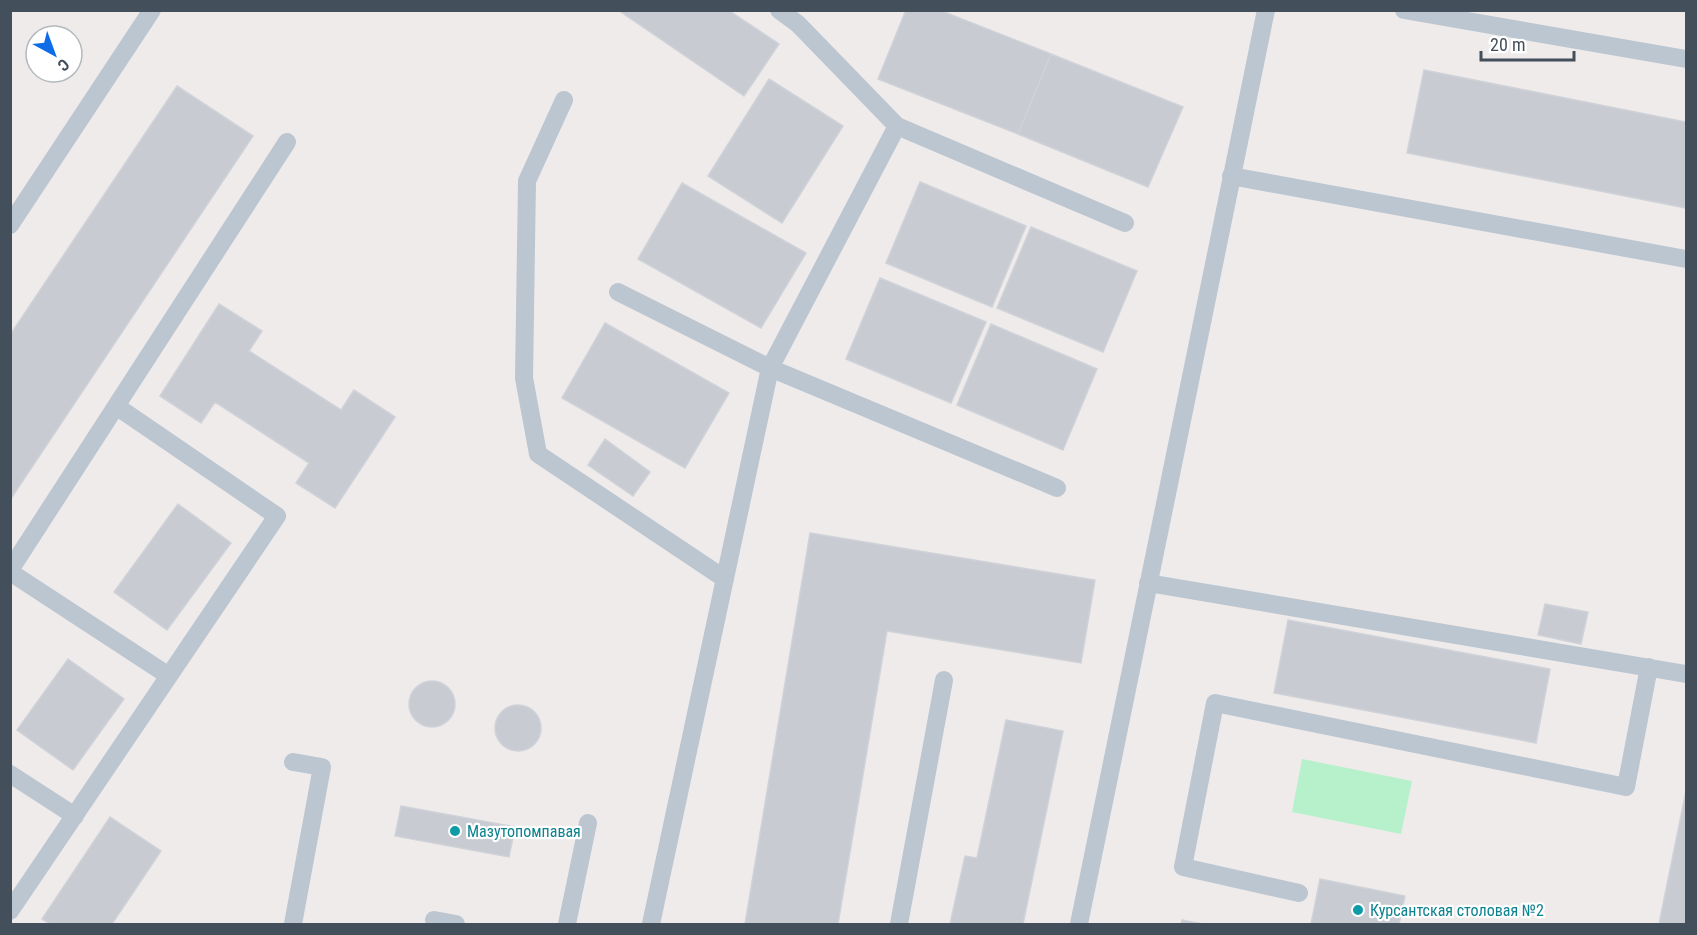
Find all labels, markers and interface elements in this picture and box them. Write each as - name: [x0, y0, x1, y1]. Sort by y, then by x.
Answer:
- north arrow: [24, 24, 84, 84]
- scale bar: [1481, 24, 1574, 62]
- text: 20 m: [1490, 34, 1525, 55]
- text: С: [54, 55, 73, 75]
- place label: Мазутопомпавая: [467, 822, 581, 841]
- marker: Мазутопомпавая: [448, 824, 462, 838]
- place label: Курсантская столовая №2: [1370, 901, 1544, 920]
- marker: Курсантская столовая №2: [1351, 903, 1365, 917]

